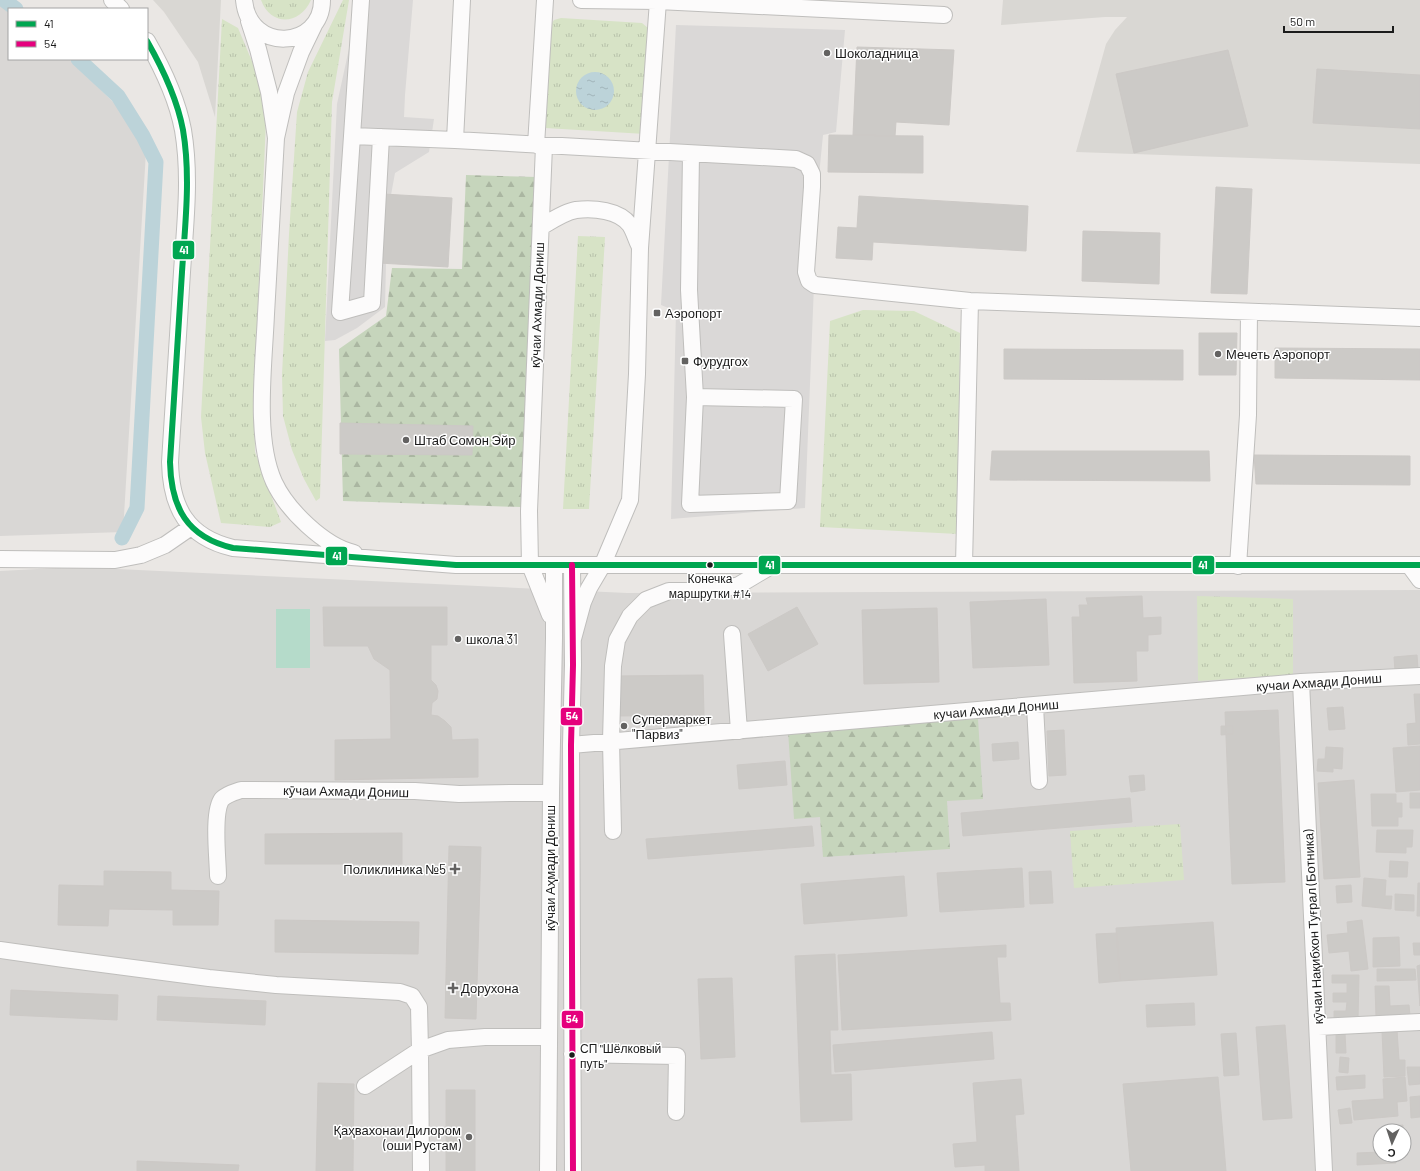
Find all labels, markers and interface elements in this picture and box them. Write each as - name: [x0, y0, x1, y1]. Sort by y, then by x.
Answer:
- legend: [8, 8, 148, 60]
- scale bar: [1284, 8, 1393, 34]
- text: 50 m: [1290, 14, 1315, 28]
- text: 41: [44, 16, 54, 30]
- text: 54: [44, 36, 57, 50]
- place label: Шоколадница: [835, 45, 919, 61]
- marker: Шоколадница: [822, 48, 832, 58]
- line badge: 41: [172, 240, 195, 260]
- street label: кӯчаи Ахмади Дониш: [527, 242, 547, 368]
- text: 41: [179, 243, 189, 256]
- place label: Аэропорт: [665, 305, 722, 321]
- marker: Аэропорт: [652, 308, 662, 318]
- place label: Мечеть Аэропорт: [1226, 346, 1330, 362]
- marker: Мечеть Аэропорт: [1213, 349, 1223, 359]
- place label: Фурудгох: [693, 353, 749, 369]
- marker: Фурудгох: [680, 356, 690, 366]
- place label: Штаб Сомон Эйр: [414, 432, 515, 448]
- marker: Штаб Сомон Эйр: [401, 435, 411, 445]
- line badge: 41: [325, 546, 348, 566]
- text: 41: [332, 549, 342, 562]
- line badge: 41: [758, 555, 781, 575]
- line badge: 41: [1192, 555, 1215, 575]
- text: 41: [765, 558, 775, 571]
- text: 41: [1198, 558, 1208, 571]
- marker: Конечка маршрутки #14: [705, 560, 715, 570]
- place label: Конечка маршрутки #14: [669, 571, 751, 601]
- place label: школа 31: [466, 631, 518, 647]
- marker: школа 31: [453, 634, 463, 644]
- street label: кучаи Ахмади Дониш: [1256, 670, 1382, 694]
- street label: кучаи Ахмади Дониш: [933, 696, 1059, 722]
- line badge: 54: [560, 707, 583, 726]
- text: 54: [566, 709, 579, 722]
- place label: Супермаркет "Парвиз": [632, 711, 711, 742]
- marker: Супермаркет "Парвиз": [619, 721, 629, 731]
- street label: кӯчаи Ахмади Дониш: [283, 782, 409, 800]
- street label: кӯчаи Аҳмади Дониш: [542, 805, 558, 931]
- street label: кӯчаи Нақибхон Туғрал (Ботника): [1300, 829, 1326, 1025]
- place label: Поликлиника №5: [343, 861, 446, 877]
- marker: Поликлиника №5: [449, 863, 461, 875]
- place label: Дорухона: [461, 980, 520, 996]
- marker: Дорухона: [448, 983, 458, 993]
- line badge: 54: [561, 1010, 584, 1029]
- text: 54: [566, 1012, 579, 1025]
- place label: СП "Шёлковый путь": [580, 1041, 661, 1071]
- marker: СП "Шёлковый путь": [567, 1050, 577, 1060]
- place label: Қаҳвахонаи Дилором (оши Рустам): [333, 1122, 462, 1153]
- north arrow: [1372, 1123, 1412, 1163]
- marker: Қаҳвахонаи Дилором (оши Рустам): [464, 1132, 474, 1142]
- text: С: [1387, 1147, 1396, 1160]

